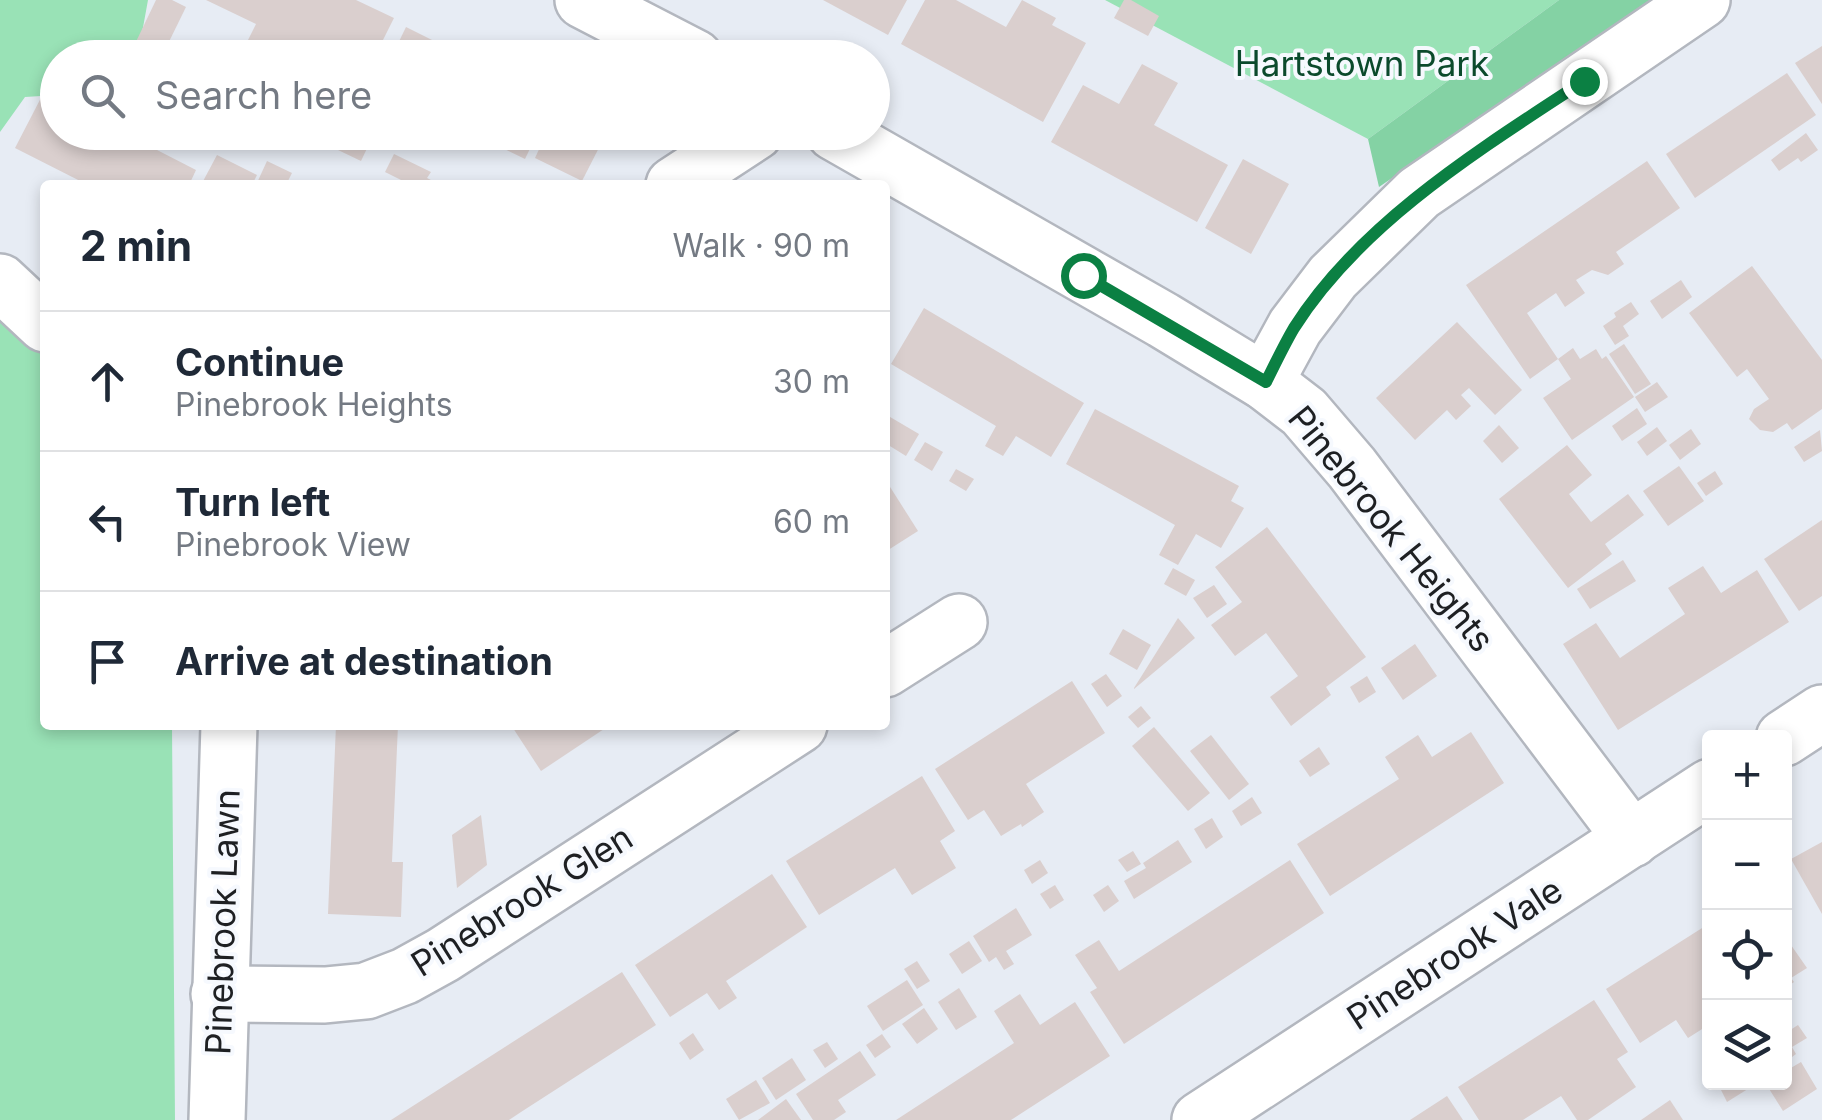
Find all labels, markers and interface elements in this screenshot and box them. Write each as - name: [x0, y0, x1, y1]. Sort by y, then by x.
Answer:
- search box: [40, 40, 890, 150]
- park label: Hartstown Park: [1235, 42, 1489, 84]
- route end: [1562, 59, 1608, 105]
- icon: search: [75, 68, 130, 123]
- text: Search here: [155, 72, 372, 118]
- text: 2 min: [80, 220, 192, 271]
- text: Walk · 90 m: [673, 226, 850, 265]
- route start: [1061, 253, 1107, 299]
- text: Continue: [175, 339, 344, 385]
- icon: ahead: [80, 354, 135, 409]
- text: 30 m: [773, 362, 850, 401]
- text: Pinebrook Heights: [175, 385, 453, 424]
- street label: Pinebrook Heights: [1280, 397, 1504, 660]
- text: Turn left: [175, 479, 330, 525]
- icon: left: [80, 494, 135, 549]
- text: 60 m: [773, 502, 850, 541]
- text: Pinebrook View: [175, 525, 411, 564]
- icon: arrive: [80, 634, 135, 689]
- text: Arrive at destination: [175, 638, 553, 684]
- map controls: [1702, 730, 1792, 1090]
- button: +: [1702, 730, 1792, 820]
- street label: Pinebrook Lawn: [196, 788, 248, 1055]
- street label: Pinebrook Glen: [403, 815, 640, 985]
- button: −: [1702, 820, 1792, 910]
- street label: Pinebrook Vale: [1339, 868, 1570, 1038]
- button: locate: [1702, 910, 1792, 1000]
- button: layers: [1702, 1000, 1792, 1090]

